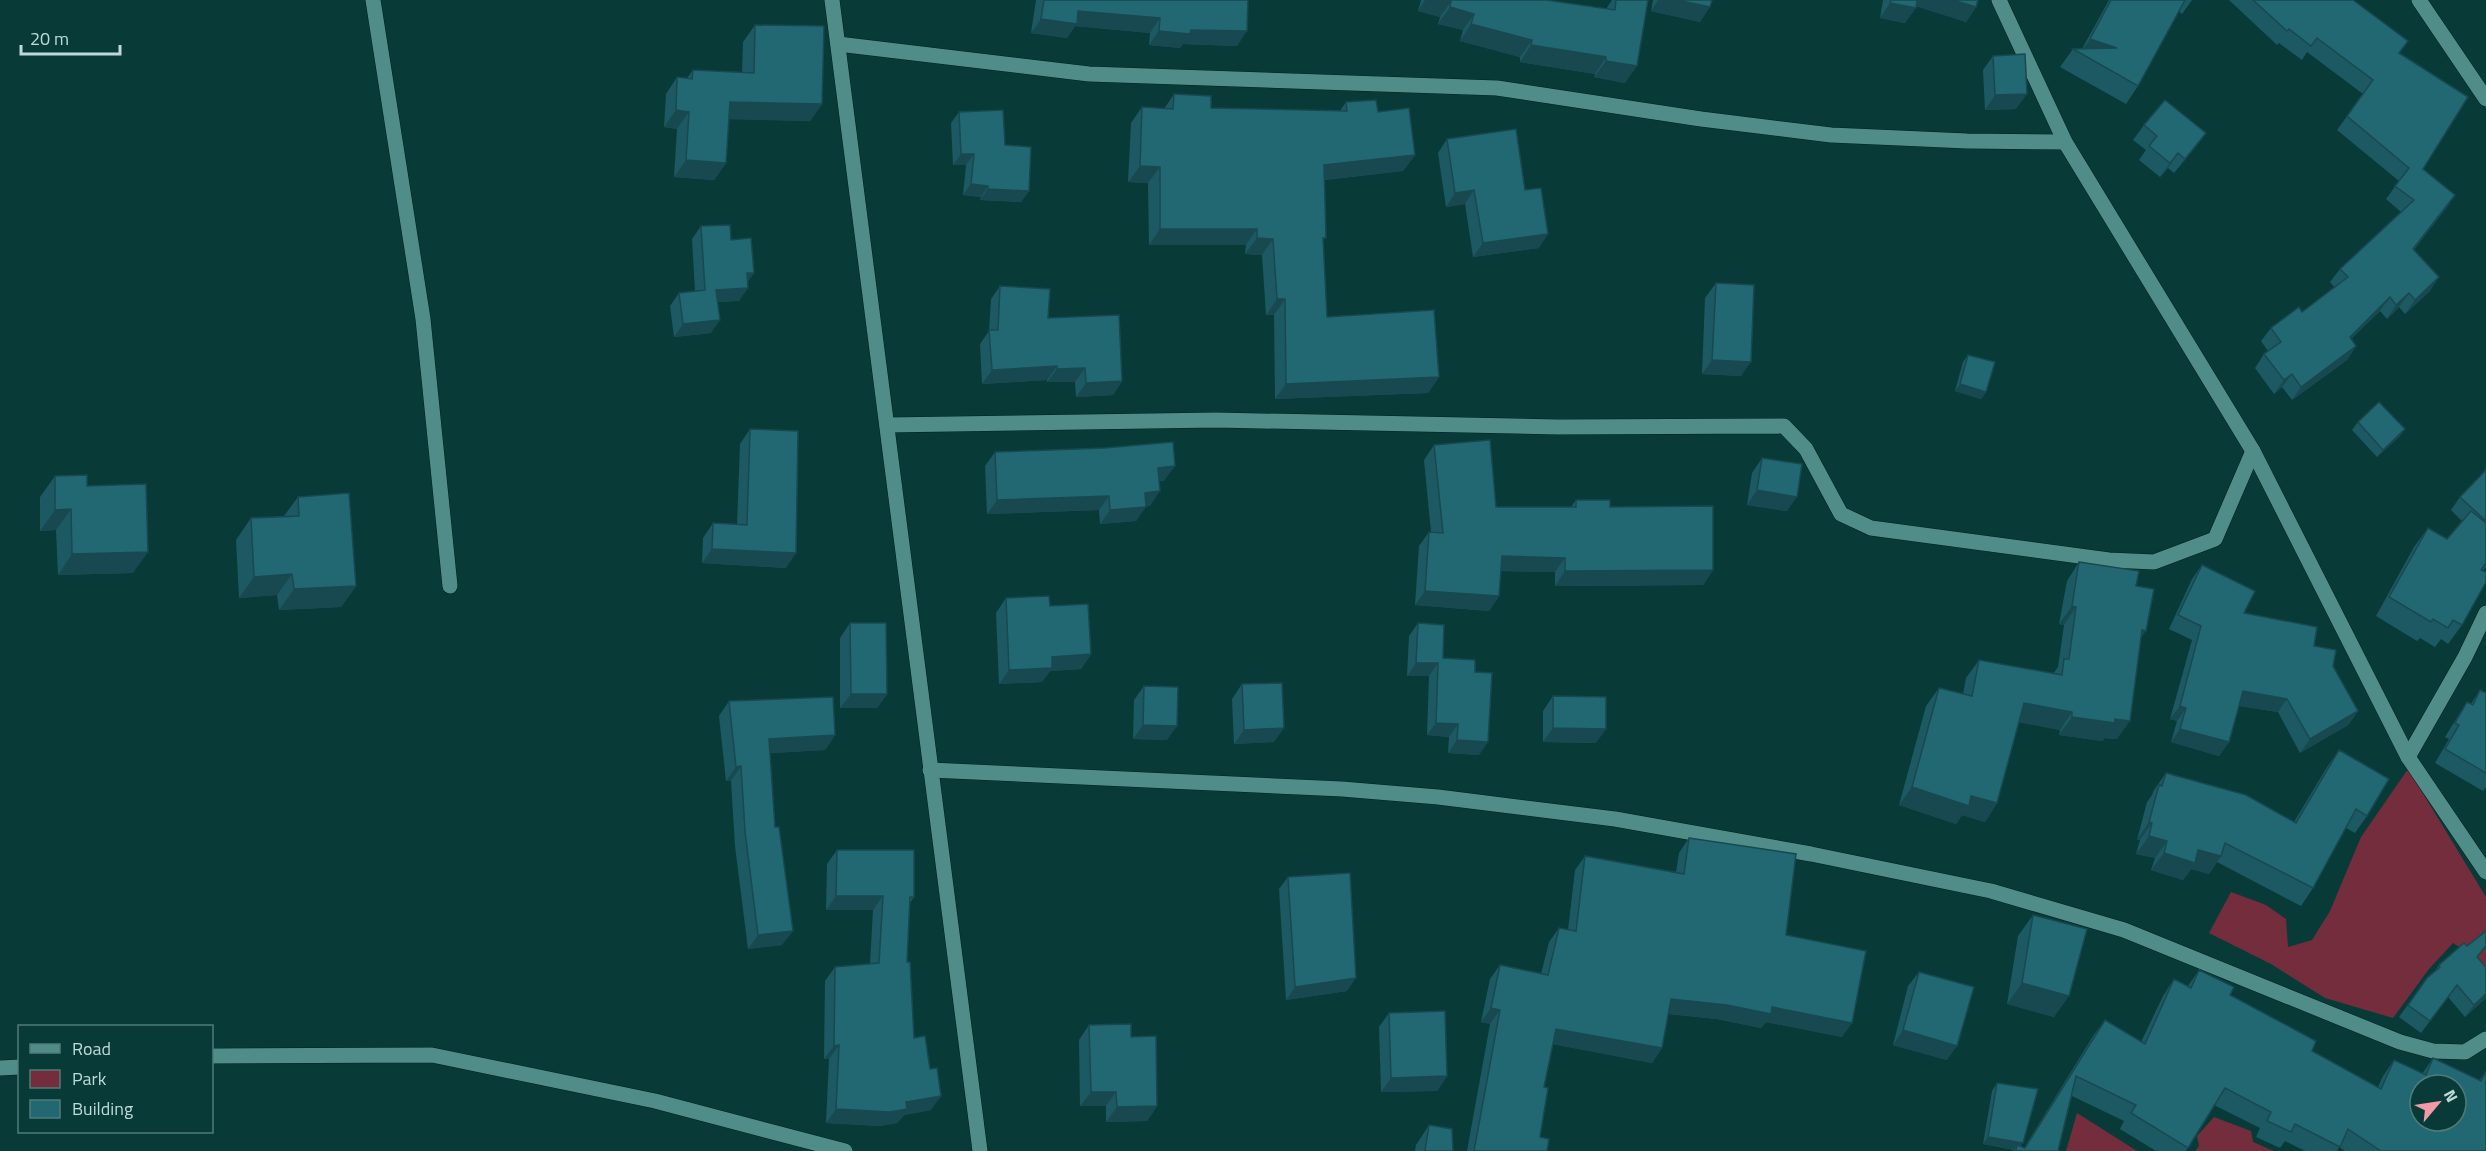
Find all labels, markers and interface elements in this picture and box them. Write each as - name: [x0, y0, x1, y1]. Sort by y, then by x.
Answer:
- scale bar: [21, 18, 120, 56]
- text: 20 m: [30, 25, 69, 52]
- legend: [18, 1025, 213, 1133]
- text: Road: [72, 1035, 111, 1062]
- text: Park: [72, 1065, 107, 1092]
- north arrow: [2408, 1073, 2468, 1133]
- text: N: [2438, 1085, 2464, 1106]
- text: Building: [72, 1095, 133, 1122]

